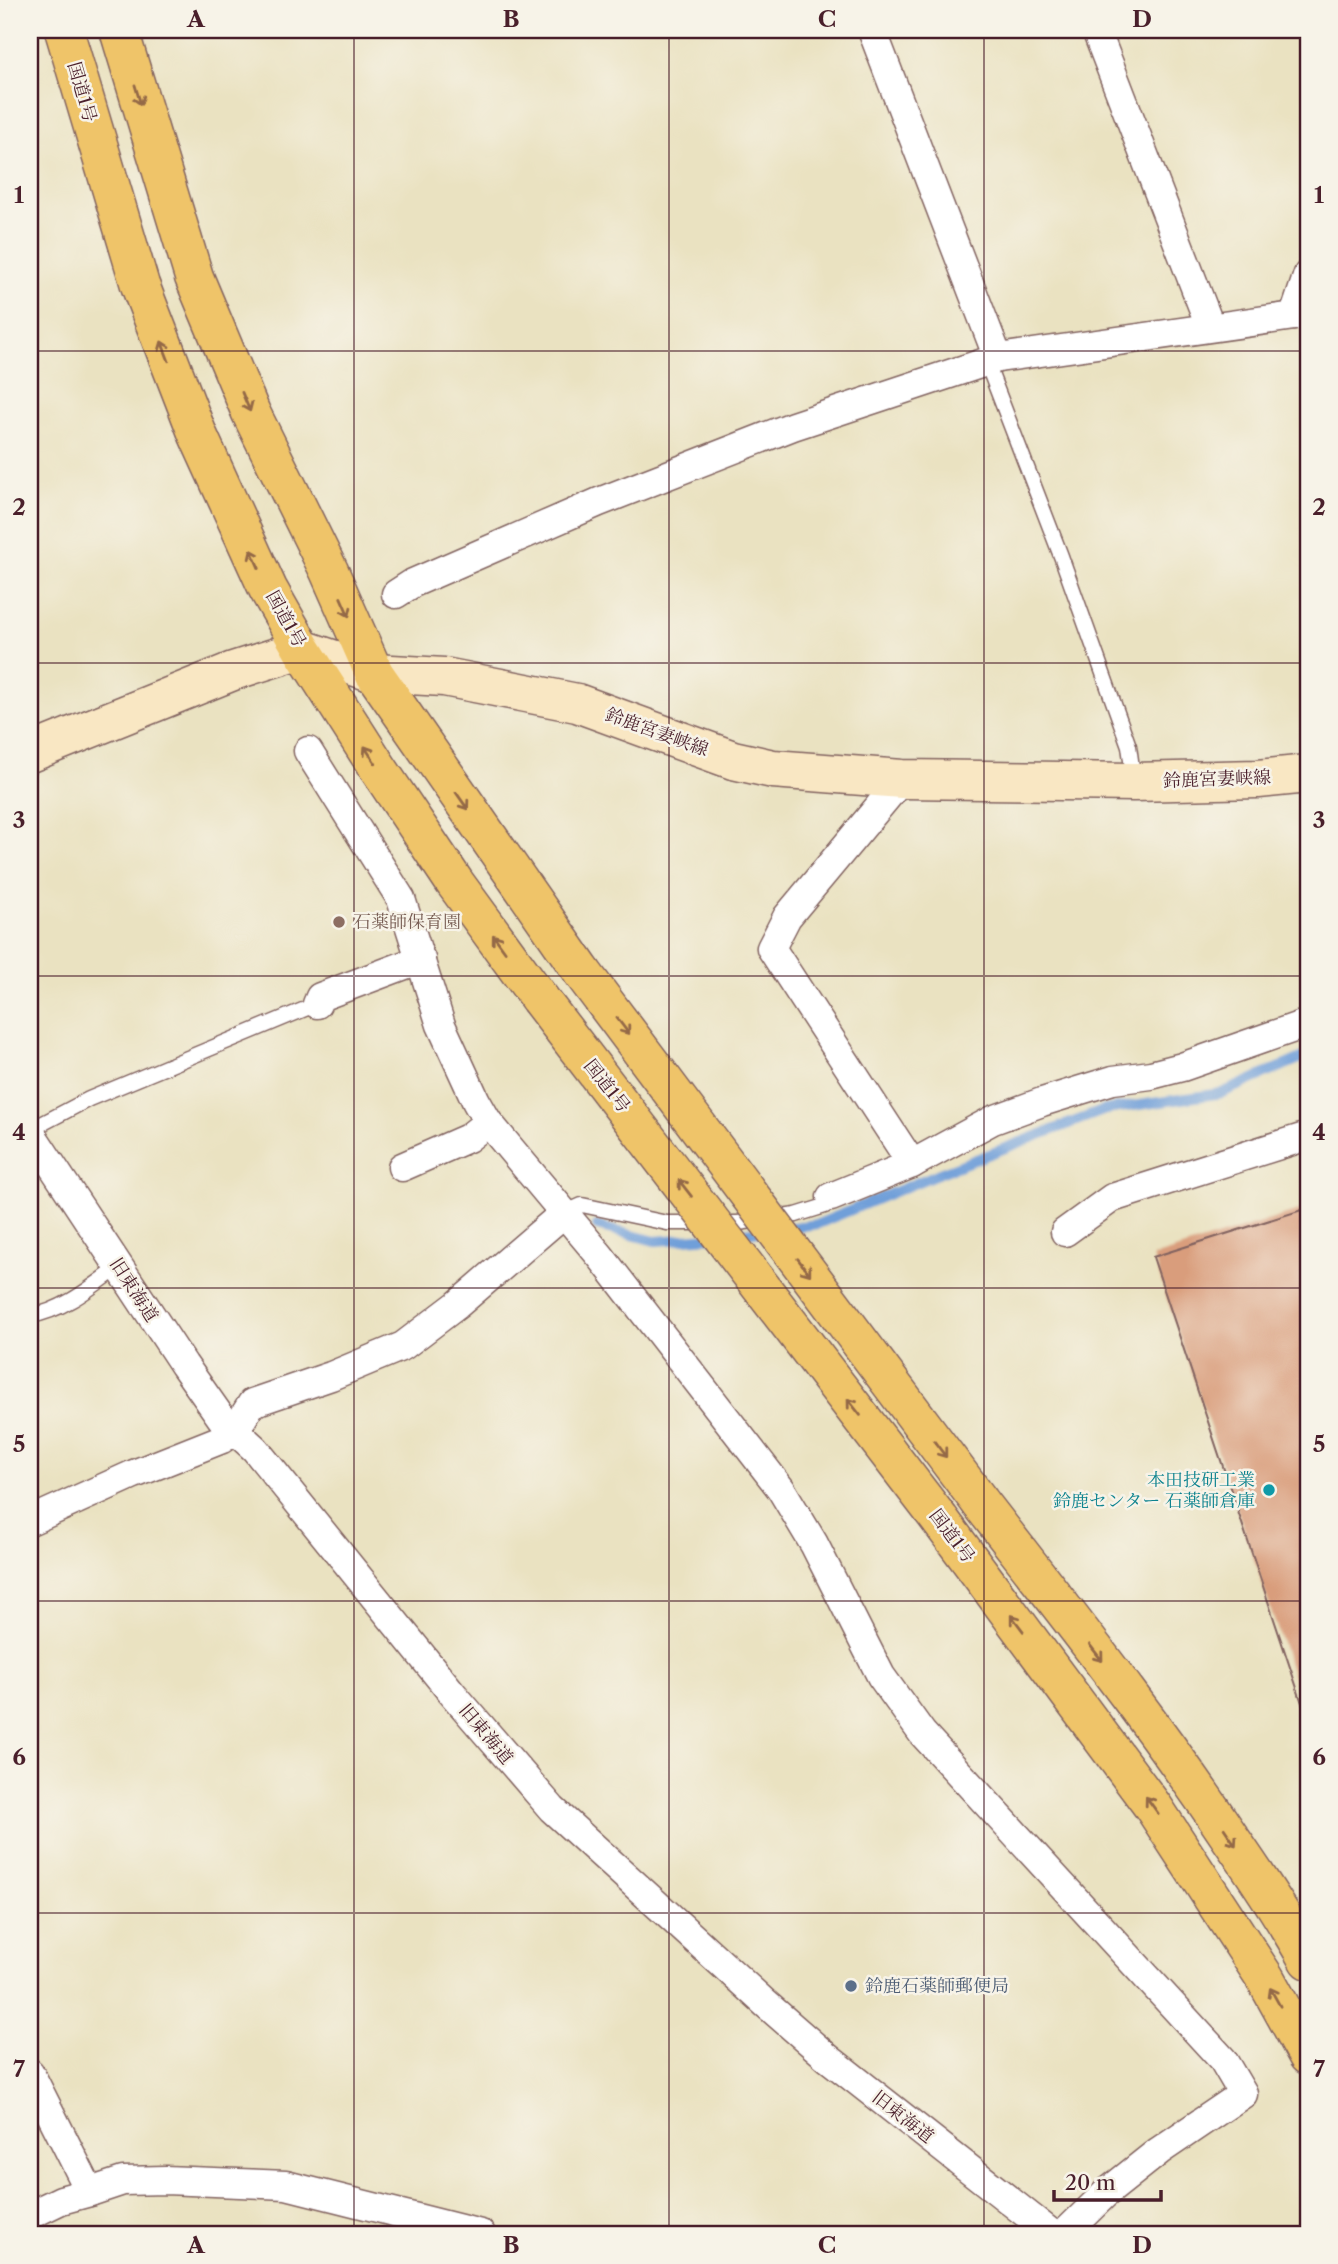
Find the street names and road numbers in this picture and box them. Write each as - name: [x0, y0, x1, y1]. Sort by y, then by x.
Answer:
- street label: 国道1号: [63, 59, 101, 125]
- street label: 国道1号: [261, 587, 311, 651]
- street label: 鈴鹿宮妻峡線: [602, 703, 712, 761]
- street label: 鈴鹿宮妻峡線: [1163, 766, 1271, 792]
- street label: 国道1号: [579, 1055, 635, 1117]
- street label: 旧東海道: [105, 1254, 163, 1326]
- street label: 国道1号: [925, 1505, 979, 1567]
- street label: 旧東海道: [454, 1699, 518, 1769]
- street label: 旧東海道: [868, 2086, 938, 2148]

